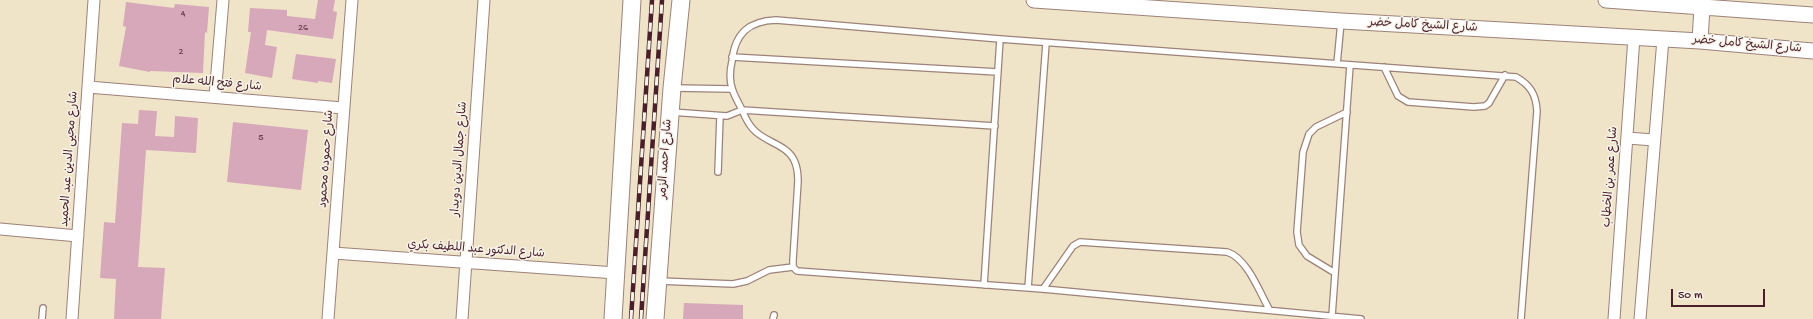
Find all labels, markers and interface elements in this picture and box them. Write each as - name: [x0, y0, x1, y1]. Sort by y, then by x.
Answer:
- house number: 4: [181, 8, 185, 20]
- street label: شارع الشيخ كامل خضر: [1368, 16, 1478, 36]
- house number: 26: [298, 22, 308, 34]
- street label: شارع الشيخ كامل خضر: [1692, 33, 1802, 57]
- house number: 2: [179, 46, 183, 58]
- street label: شارع فتح الله علام: [172, 73, 262, 95]
- street label: شارع محيى الدين عبد الحميد: [58, 91, 82, 227]
- street label: شارع جمال الدين دويدار: [449, 101, 471, 217]
- street label: شارع حموده محمود: [316, 110, 338, 208]
- street label: شارع احمد الزمر: [656, 119, 676, 199]
- street label: شارع عمر بن الخطاب: [1600, 126, 1622, 228]
- house number: 5: [258, 132, 264, 144]
- street label: شارع الدكتور عبد اللطيف بكري: [407, 238, 545, 262]
- scale bar: [1673, 281, 1767, 307]
- text: 50 m: [1678, 289, 1703, 303]

